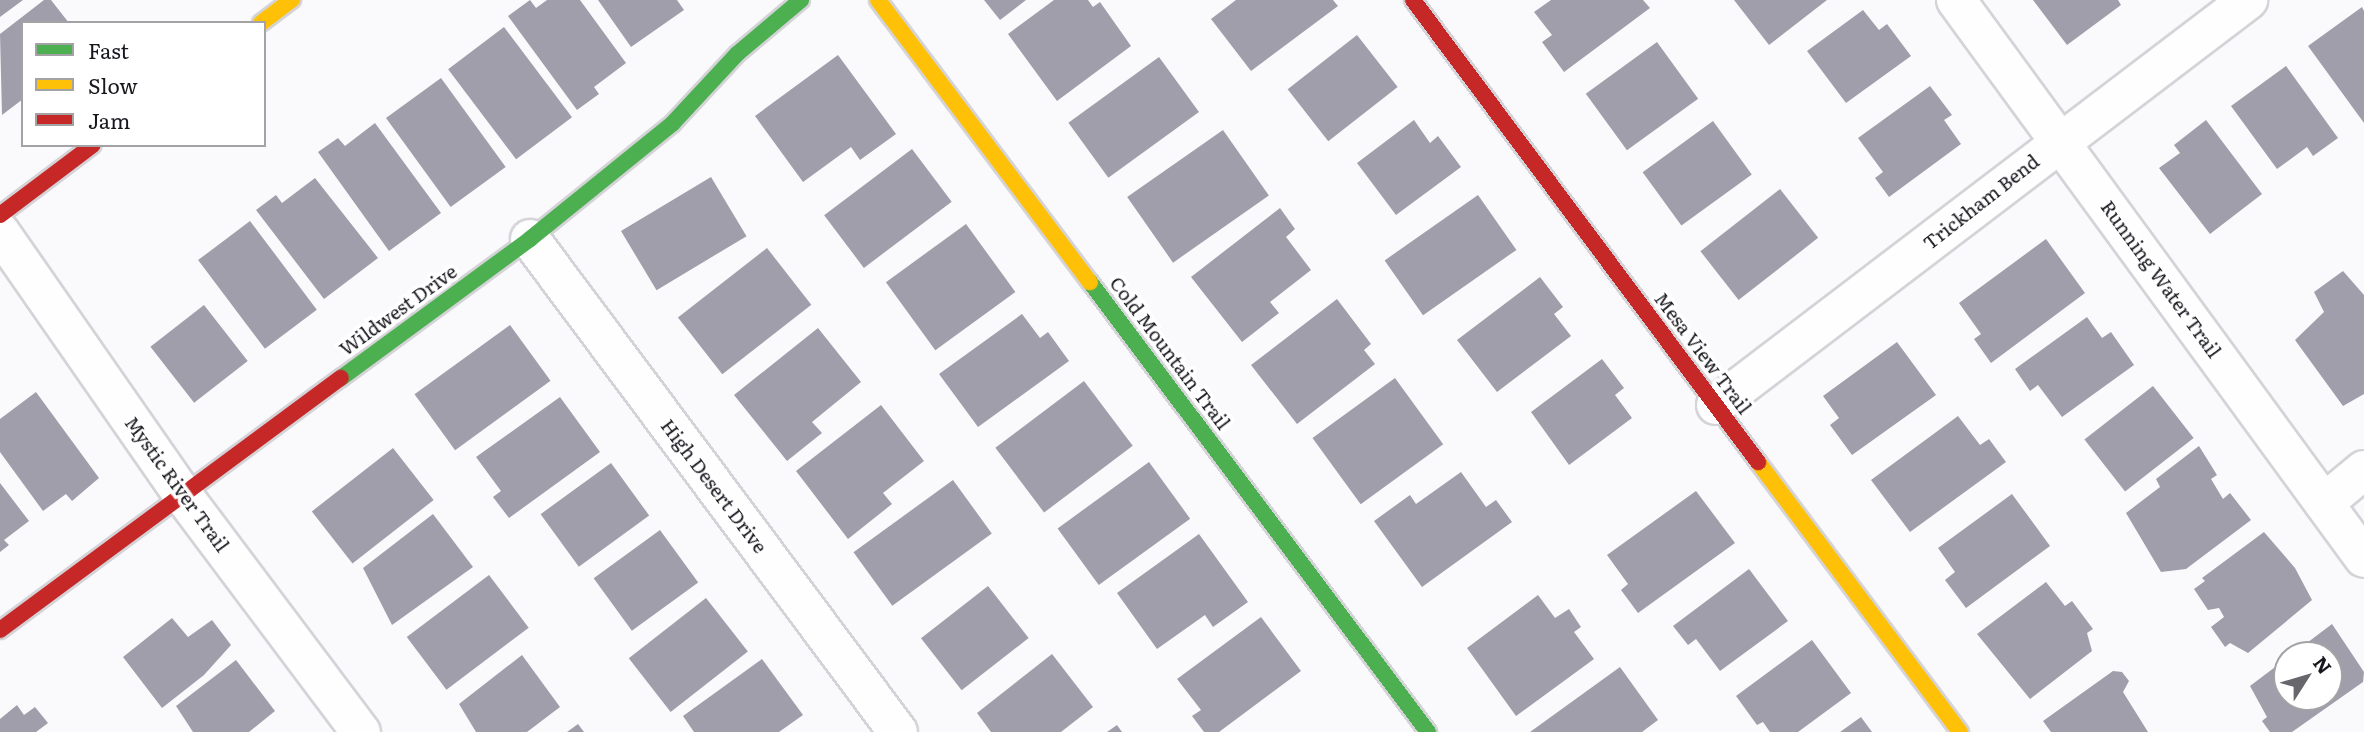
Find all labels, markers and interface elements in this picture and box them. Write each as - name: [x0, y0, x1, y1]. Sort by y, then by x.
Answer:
- legend: [21, 21, 266, 147]
- text: Fast: [88, 34, 129, 65]
- text: Slow: [88, 69, 138, 100]
- text: Jam: [88, 104, 130, 135]
- street label: Trickham Bend: [1918, 150, 2044, 254]
- street label: Running Water Trail: [2096, 196, 2226, 362]
- street label: Wildwest Drive: [335, 260, 461, 360]
- street label: Cold Mountain Trail: [1105, 272, 1235, 434]
- street label: Mesa View Trail: [1650, 288, 1756, 418]
- street label: Mystic River Trail: [120, 412, 234, 556]
- street label: High Desert Drive: [656, 415, 772, 557]
- north arrow: [2273, 641, 2343, 711]
- text: N: [2307, 650, 2339, 679]

